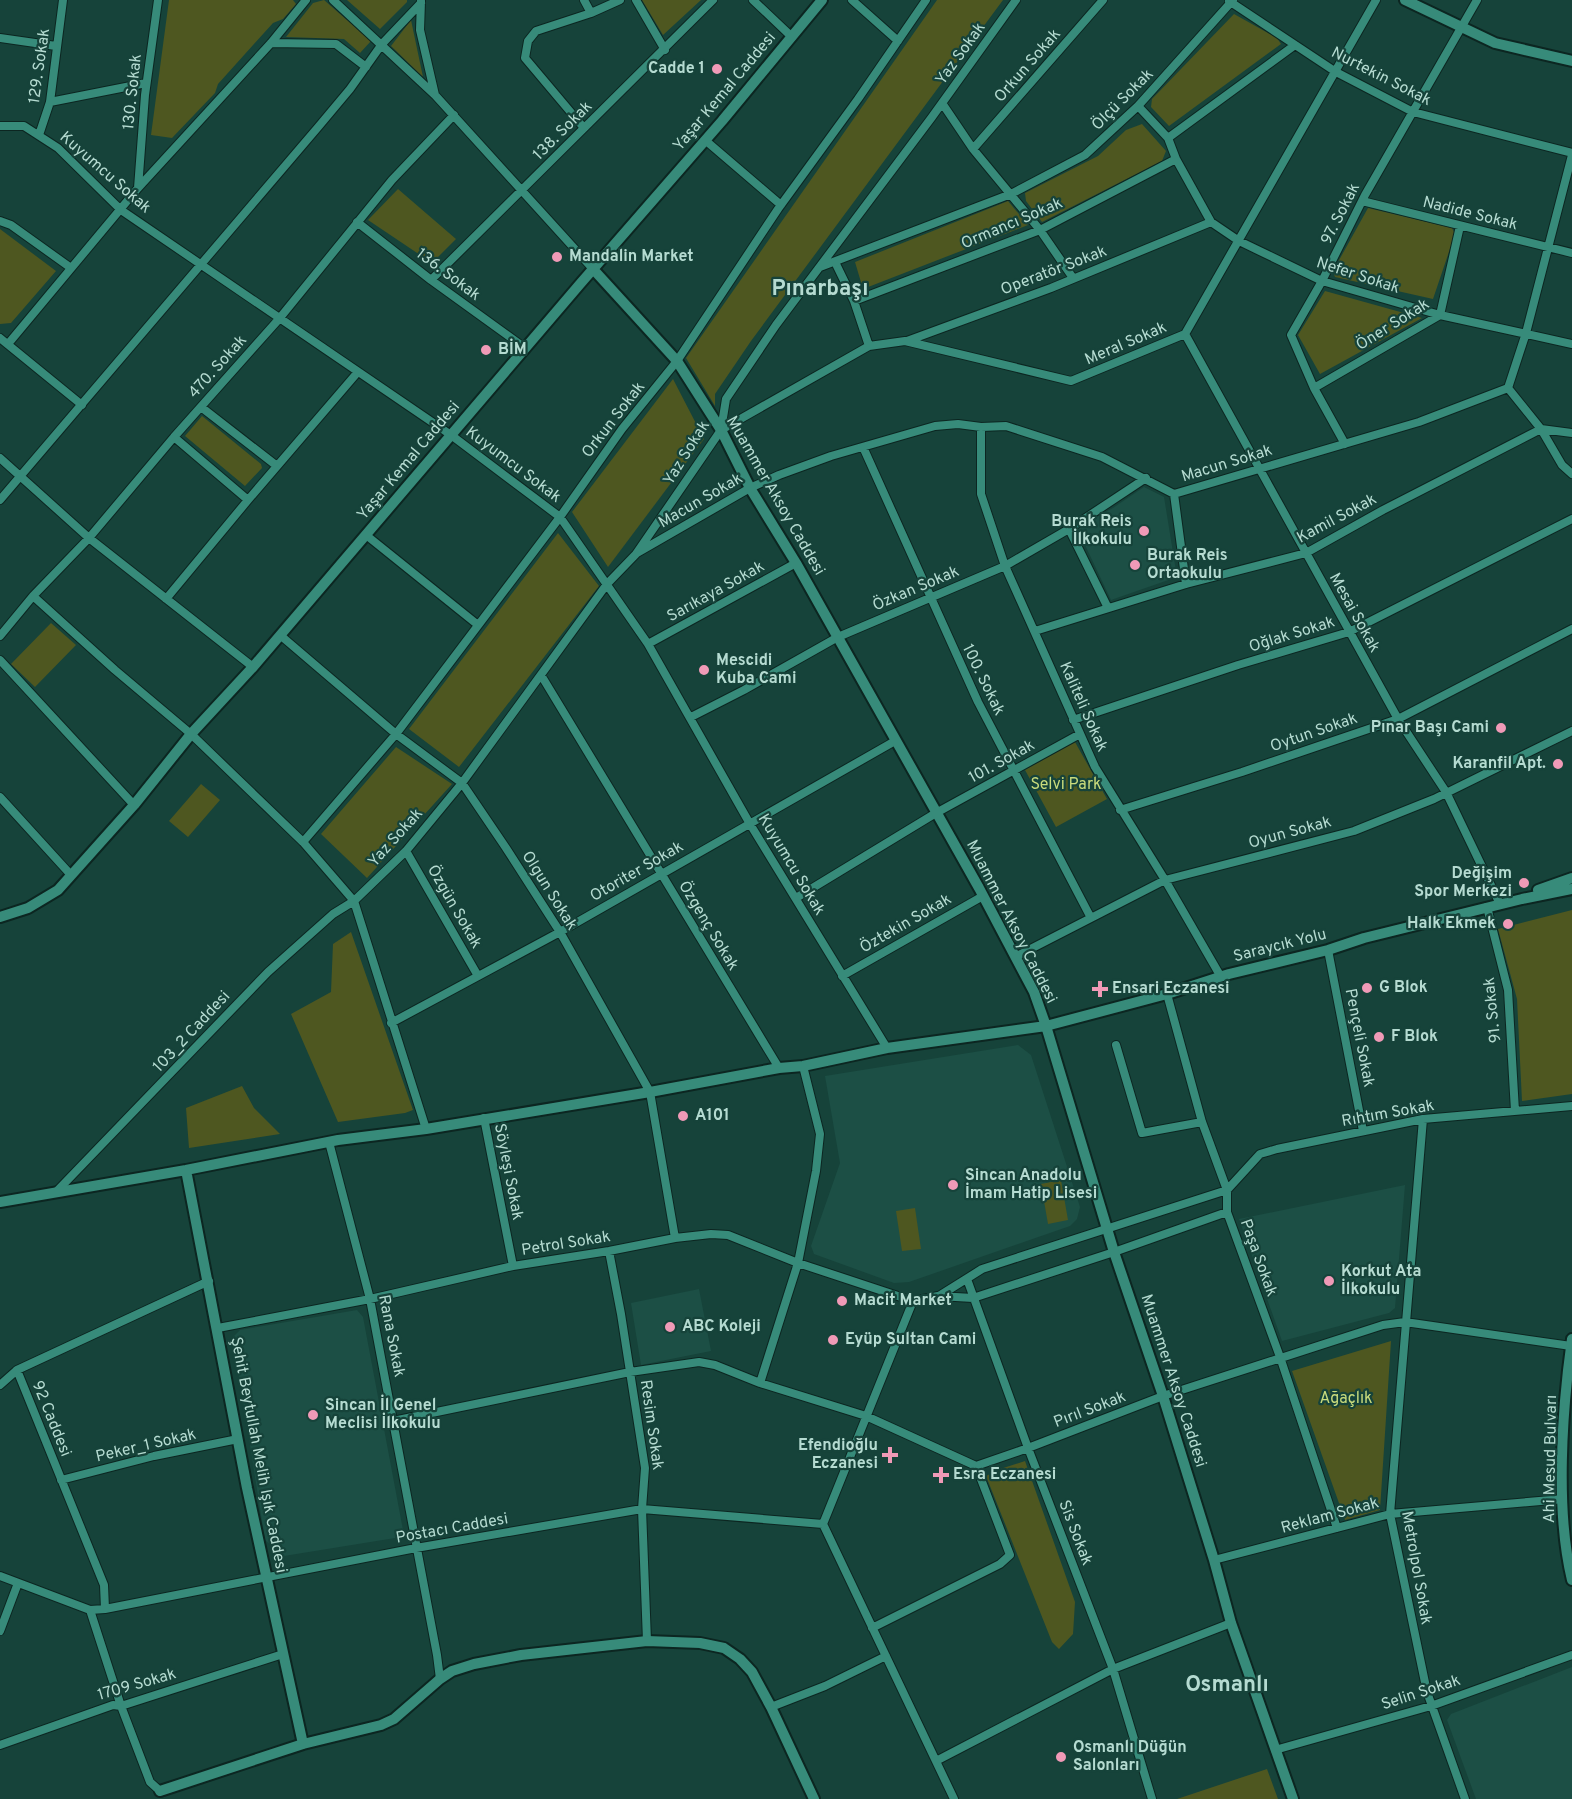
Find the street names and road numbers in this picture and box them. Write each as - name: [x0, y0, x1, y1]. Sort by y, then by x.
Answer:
- street label: Yaz Sokak: [932, 19, 990, 89]
- street label: Orkun Sokak: [991, 25, 1065, 107]
- street label: 129. Sokak: [25, 27, 55, 105]
- street label: Yaşar Kemal Caddesi: [669, 28, 781, 156]
- street label: Nurtekin Sokak: [1327, 43, 1435, 111]
- street label: 130. Sokak: [119, 53, 147, 131]
- street label: Ölçü Sokak: [1086, 63, 1158, 135]
- street label: 138. Sokak: [529, 97, 597, 165]
- street label: Kuyumcu Sokak: [55, 128, 155, 218]
- street label: 97. Sokak: [1317, 180, 1365, 248]
- street label: Nadide Sokak: [1420, 193, 1520, 235]
- street label: Ormancı Sokak: [958, 194, 1066, 254]
- street label: Operatör Sokak: [998, 242, 1110, 300]
- street label: 136. Sokak: [412, 244, 484, 306]
- street label: Nefer Sokak: [1314, 253, 1402, 299]
- street label: Öner Sokak: [1351, 293, 1433, 355]
- street label: Meral Sokak: [1082, 318, 1170, 370]
- street label: 470. Sokak: [184, 331, 252, 403]
- street label: Orkun Sokak: [578, 378, 650, 462]
- street label: Yaşar Kemal Caddesi: [353, 397, 465, 525]
- street label: Muammer Aksoy Caddesi: [721, 413, 829, 579]
- street label: Yaz Sokak: [659, 417, 715, 489]
- street label: Kuyumcu Sokak: [461, 422, 565, 508]
- street label: Macun Sokak: [1179, 441, 1275, 487]
- street label: Macun Sokak: [655, 469, 747, 533]
- street label: Kamil Sokak: [1294, 490, 1380, 548]
- street label: Sarıkaya Sokak: [664, 557, 768, 627]
- street label: Özkan Sokak: [869, 560, 962, 616]
- street label: Mesai Sokak: [1324, 570, 1384, 656]
- street label: Oğlak Sokak: [1247, 612, 1337, 658]
- street label: 100. Sokak: [957, 641, 1009, 719]
- street label: Kaliteli Sokak: [1054, 659, 1112, 755]
- street label: Oytun Sokak: [1268, 709, 1360, 757]
- street label: 101. Sokak: [965, 736, 1039, 788]
- street label: Yaz Sokak: [364, 804, 428, 872]
- street label: Kuyumcu Sokak: [753, 811, 829, 919]
- street label: Oyun Sokak: [1246, 812, 1334, 854]
- street label: Otoriter Sokak: [587, 837, 687, 907]
- street label: Muammer Aksoy Caddesi: [961, 837, 1061, 1007]
- street label: Olgun Sokak: [517, 848, 581, 934]
- street label: Özgün Sokak: [422, 861, 488, 952]
- street label: Özgenç Sokak: [673, 876, 744, 975]
- street label: Öztekin Sokak: [856, 888, 955, 958]
- street label: Saraycık Yolu: [1231, 925, 1329, 967]
- street label: 91. Sokak: [1480, 976, 1506, 1044]
- street label: 103_2 Caddesi: [149, 987, 235, 1077]
- street label: Pençeli Sokak: [1340, 987, 1378, 1089]
- street label: Rıhtım Sokak: [1340, 1096, 1436, 1132]
- street label: Söyleşi Sokak: [489, 1122, 527, 1222]
- street label: Paşa Sokak: [1235, 1217, 1281, 1299]
- street label: Petrol Sokak: [520, 1227, 612, 1261]
- street label: Muammer Aksoy Caddesi: [1136, 1292, 1210, 1470]
- street label: Rana Sokak: [373, 1293, 409, 1379]
- street label: Şehit Beytullah Melih Işık Caddesi: [225, 1335, 291, 1575]
- street label: 92 Caddesi: [27, 1378, 75, 1460]
- street label: Resim Sokak: [635, 1379, 667, 1471]
- street label: Pırıl Sokak: [1051, 1387, 1129, 1433]
- street label: Ahi Mesud Bulvarı: [1540, 1395, 1562, 1523]
- street label: Peker_1 Sokak: [94, 1425, 198, 1467]
- street label: Reklam Sokak: [1279, 1493, 1381, 1539]
- street label: Sis Sokak: [1053, 1498, 1097, 1568]
- street label: Postacı Caddesi: [394, 1509, 510, 1549]
- street label: Metrolpol Sokak: [1396, 1510, 1436, 1626]
- street label: 1709 Sokak: [96, 1664, 178, 1706]
- street label: Selin Sokak: [1379, 1671, 1463, 1715]

